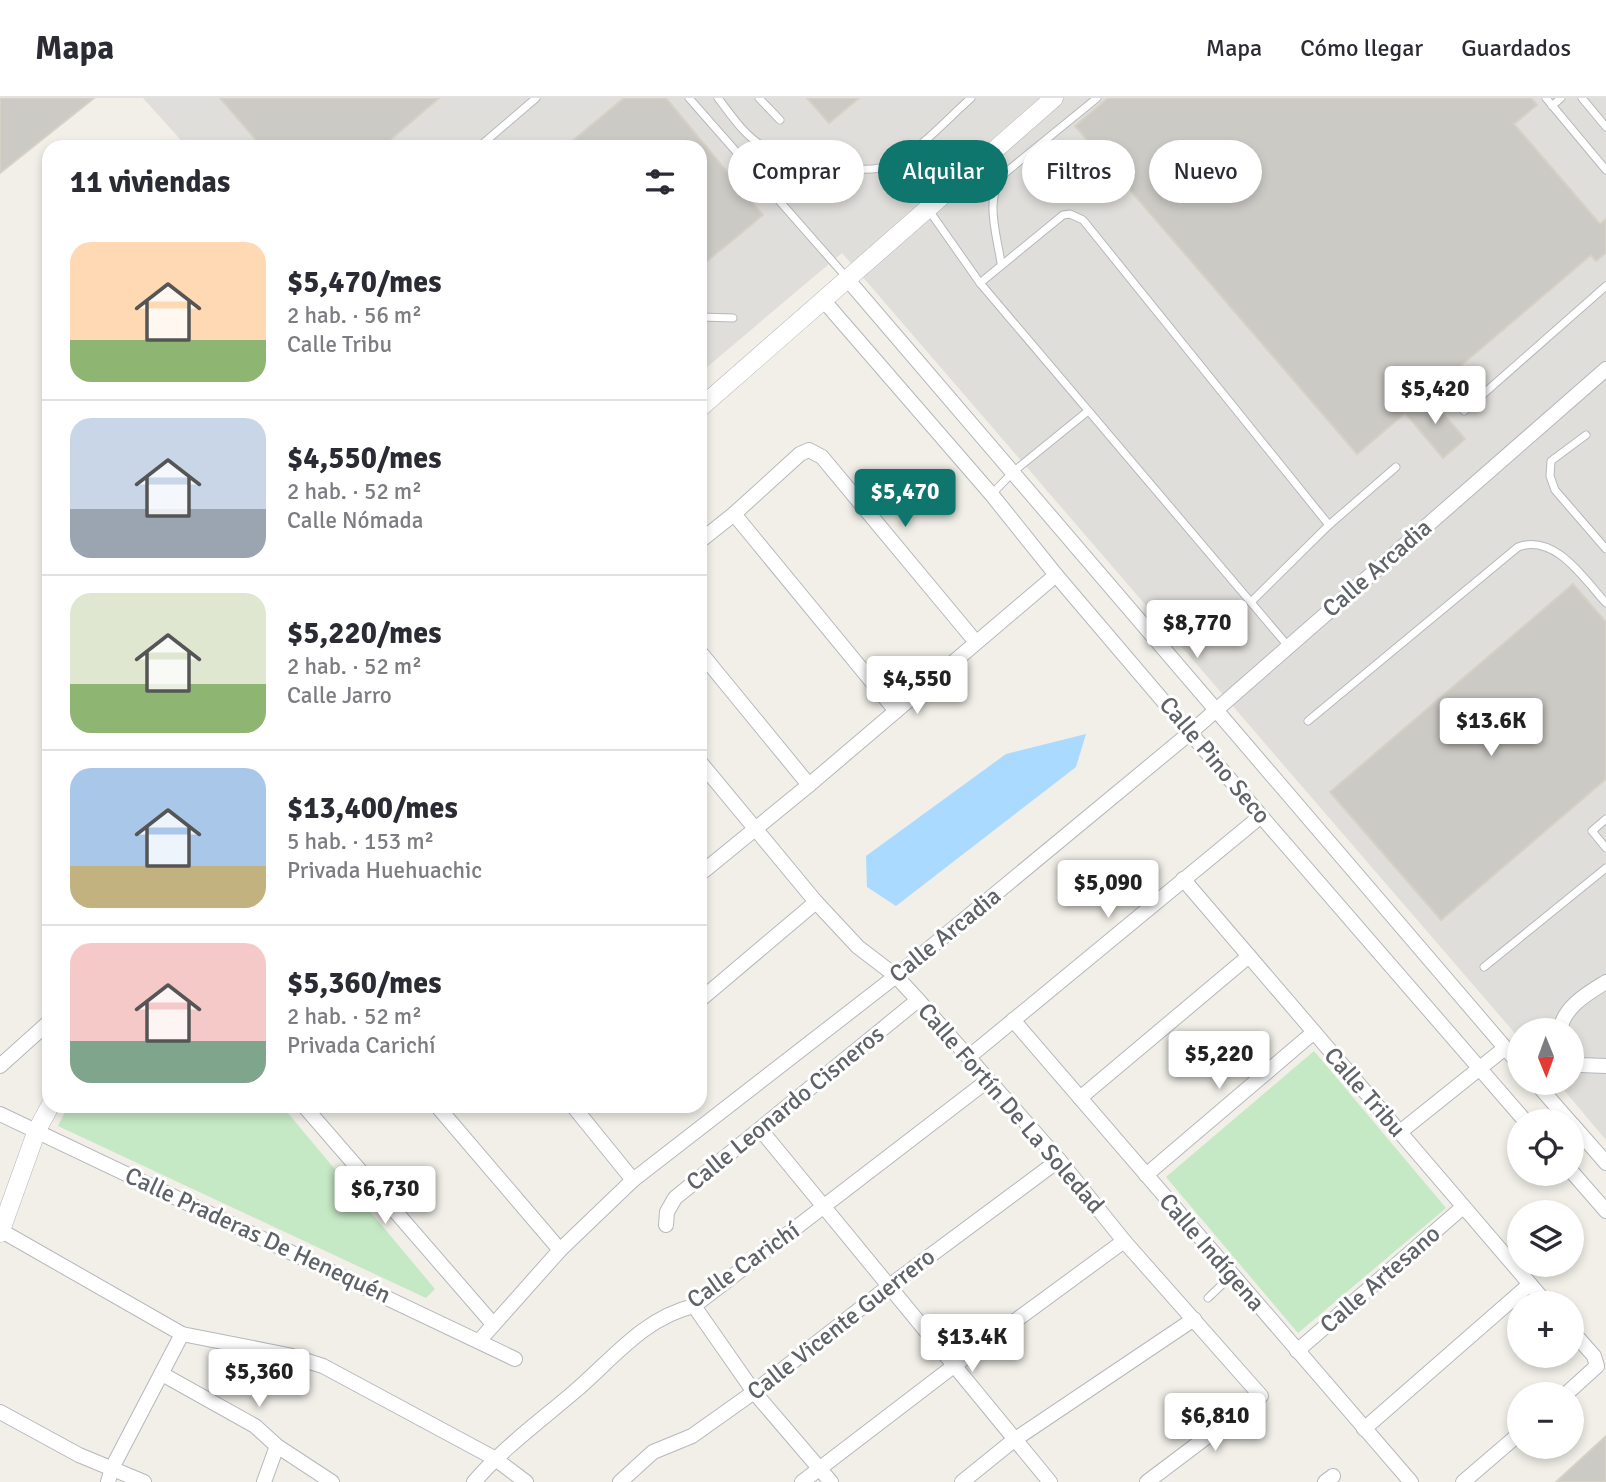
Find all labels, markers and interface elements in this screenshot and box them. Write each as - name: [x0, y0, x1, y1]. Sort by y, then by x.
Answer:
- text: Mapa: [35, 28, 114, 69]
- text: Mapa: [1206, 33, 1262, 63]
- text: Cómo llegar: [1300, 33, 1423, 63]
- text: Guardados: [1461, 33, 1571, 63]
- chip: Comprar: [728, 140, 864, 203]
- chip: Alquilar: [878, 140, 1008, 203]
- chip: Filtros: [1022, 140, 1135, 203]
- chip: Nuevo: [1149, 140, 1262, 203]
- icon: filters: [641, 163, 679, 201]
- text: 11 viviendas: [70, 164, 230, 201]
- text: $5,470/mes: [287, 264, 442, 301]
- icon: home: [126, 270, 210, 354]
- text: 2 hab. · 56 m²: [287, 301, 422, 330]
- text: Calle Tribu: [287, 330, 392, 359]
- pin: $5,420: [1378, 366, 1492, 426]
- text: $5,420: [1401, 374, 1469, 403]
- text: $4,550/mes: [287, 440, 442, 477]
- icon: home: [126, 446, 210, 530]
- pin: $5,470: [848, 470, 962, 529]
- text: 2 hab. · 52 m²: [287, 477, 422, 506]
- text: $5,470: [871, 477, 939, 506]
- text: Calle Nómada: [287, 506, 423, 535]
- street label: Calle Arcadia: [1316, 512, 1438, 624]
- pin: $8,770: [1140, 601, 1254, 660]
- text: $8,770: [1163, 608, 1231, 637]
- text: $5,220/mes: [287, 615, 442, 652]
- icon: home: [126, 621, 210, 705]
- text: 2 hab. · 52 m²: [287, 652, 422, 681]
- pin: $4,550: [860, 656, 974, 716]
- text: $4,550: [883, 664, 951, 693]
- text: Calle Jarro: [287, 681, 392, 710]
- street label: Calle Pino Seco: [1153, 690, 1277, 830]
- pin: $13.6K: [1434, 698, 1548, 758]
- text: $13.6K: [1456, 706, 1526, 735]
- text: $13,400/mes: [287, 790, 458, 827]
- icon: home: [126, 796, 210, 880]
- text: 5 hab. · 153 m²: [287, 827, 434, 856]
- text: Privada Huehuachic: [287, 856, 482, 885]
- pin: $5,090: [1051, 860, 1165, 920]
- text: $5,090: [1074, 868, 1142, 897]
- street label: Calle Arcadia: [883, 881, 1007, 989]
- text: $5,360/mes: [287, 965, 442, 1002]
- icon: home: [126, 971, 210, 1055]
- street label: Calle Fortín De La Soledad: [911, 997, 1111, 1219]
- text: 2 hab. · 52 m²: [287, 1002, 422, 1031]
- north arrow: [1507, 1018, 1584, 1096]
- map controls: [1507, 1018, 1584, 1459]
- street label: Calle Leonardo Cisneros: [680, 1019, 890, 1197]
- text: Privada Carichí: [287, 1031, 436, 1060]
- pin: $5,220: [1162, 1032, 1276, 1091]
- text: $5,220: [1185, 1039, 1253, 1068]
- street label: Calle Tribu: [1318, 1041, 1412, 1143]
- button: locate: [1507, 1109, 1584, 1186]
- street label: Calle Praderas De Henequén: [120, 1160, 396, 1310]
- pin: $6,730: [328, 1166, 442, 1226]
- text: $6,730: [351, 1174, 419, 1203]
- street label: Calle Indígena: [1153, 1187, 1271, 1317]
- button: layers: [1507, 1200, 1584, 1277]
- street label: Calle Carichí: [681, 1215, 805, 1315]
- street label: Calle Artesano: [1314, 1219, 1446, 1339]
- street label: Calle Vicente Guerrero: [741, 1241, 941, 1407]
- button: +: [1507, 1291, 1584, 1368]
- pin: $13.4K: [915, 1314, 1029, 1374]
- text: $13.4K: [937, 1322, 1007, 1351]
- pin: $5,360: [202, 1350, 316, 1409]
- text: $5,360: [225, 1357, 293, 1386]
- button: −: [1507, 1382, 1584, 1459]
- pin: $6,810: [1158, 1394, 1272, 1453]
- text: $6,810: [1181, 1401, 1249, 1430]

